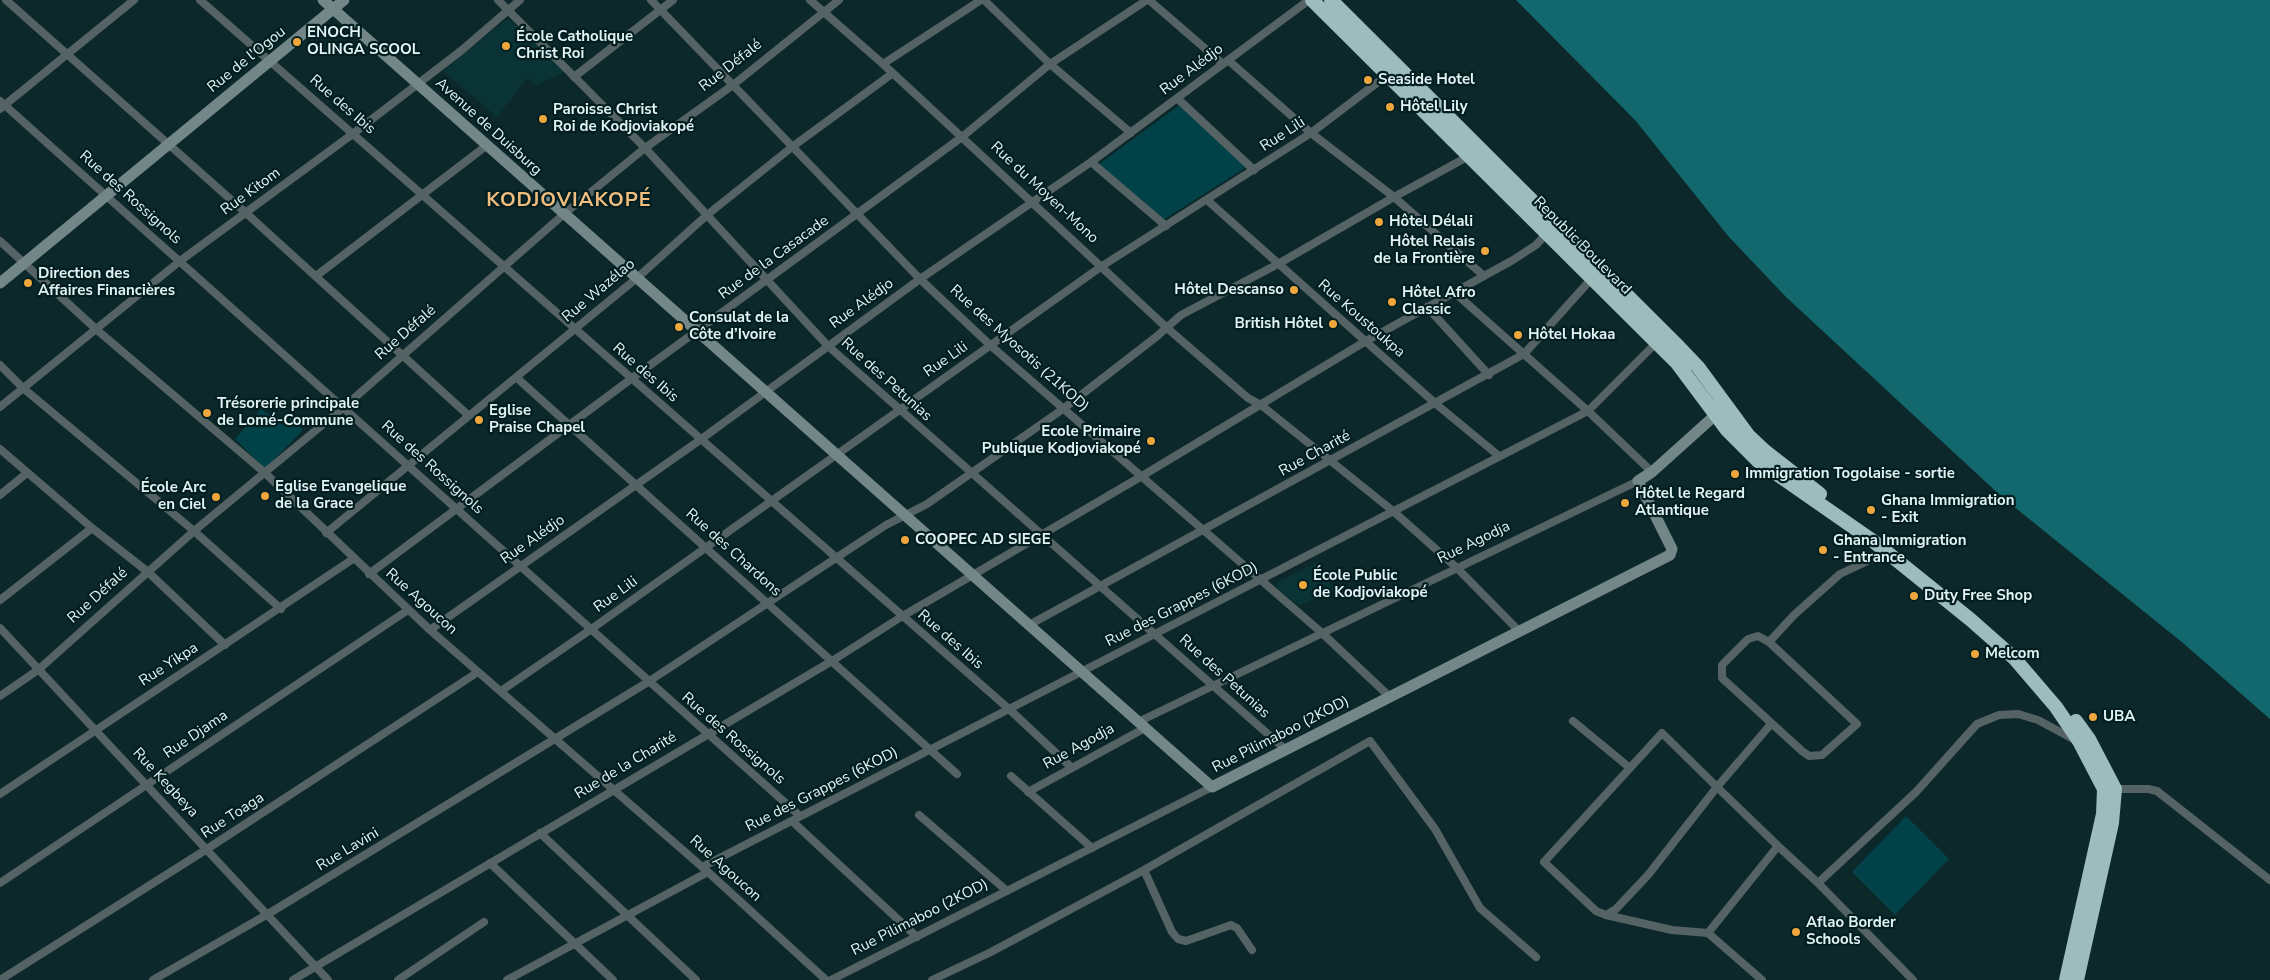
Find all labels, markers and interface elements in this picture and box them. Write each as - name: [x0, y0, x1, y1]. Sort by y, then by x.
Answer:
- street label: Rue de l'Ogou: [204, 23, 290, 97]
- place label: ENOCH OLINGA SCOOL: [307, 24, 420, 59]
- place label: École Catholique Christ Roi: [516, 28, 633, 63]
- marker: ENOCH OLINGA SCOOL: [291, 36, 303, 48]
- street label: Rue Défalé: [696, 36, 766, 96]
- marker: École Catholique Christ Roi: [500, 40, 512, 52]
- street label: Rue Alédjo: [1157, 40, 1227, 100]
- place label: Seaside Hotel: [1378, 71, 1475, 89]
- street label: Rue des Ibis: [305, 72, 379, 138]
- street label: Avenue de Duisburg: [431, 74, 545, 180]
- marker: Seaside Hotel: [1362, 74, 1374, 86]
- place label: Hôtel Lily: [1400, 98, 1468, 116]
- place label: Paroisse Christ Roi de Kodjoviakopé: [553, 101, 694, 136]
- marker: Hôtel Lily: [1384, 101, 1396, 113]
- marker: Paroisse Christ Roi de Kodjoviakopé: [537, 113, 549, 125]
- street label: Rue Lili: [1257, 114, 1309, 156]
- street label: Rue du Moyen-Mono: [986, 138, 1102, 248]
- street label: Rue des Rossignols: [75, 147, 185, 249]
- street label: Rue Kitom: [218, 164, 284, 220]
- district label: KODJOVIAKOPÉ: [485, 189, 653, 213]
- street label: Republic Boulevard: [1529, 193, 1635, 299]
- street label: Rue de la Casacade: [715, 212, 833, 304]
- place label: Hôtel Délali: [1389, 213, 1473, 231]
- marker: Hôtel Délali: [1373, 216, 1385, 228]
- place label: Hôtel Relais de la Frontière: [1374, 233, 1475, 268]
- marker: Hôtel Relais de la Frontière: [1479, 245, 1491, 257]
- street label: Rue Wazélao: [559, 255, 639, 327]
- place label: Direction des Affaires Financières: [38, 265, 175, 300]
- street label: Rue Alédjo: [827, 275, 897, 333]
- street label: Rue Koustoukpa: [1314, 276, 1408, 362]
- marker: Direction des Affaires Financières: [22, 277, 34, 289]
- place label: Hôtel Descanso: [1174, 281, 1284, 299]
- street label: Rue des Myosotis (21KOD): [946, 282, 1092, 416]
- marker: Hôtel Descanso: [1288, 284, 1300, 296]
- place label: Hôtel Afro Classic: [1402, 284, 1476, 319]
- marker: Hôtel Afro Classic: [1386, 296, 1398, 308]
- street label: Rue Défalé: [372, 302, 440, 364]
- place label: Consulat de la Côte d’Ivoire: [689, 309, 789, 344]
- place label: British Hôtel: [1234, 315, 1323, 333]
- marker: British Hôtel: [1327, 318, 1339, 330]
- marker: Consulat de la Côte d’Ivoire: [673, 321, 685, 333]
- place label: Hôtel Hokaa: [1528, 326, 1615, 344]
- marker: Hôtel Hokaa: [1512, 329, 1524, 341]
- street label: Rue des Petunias: [837, 334, 935, 426]
- street label: Rue Lili: [920, 338, 972, 382]
- street label: Rue des Ibis: [608, 340, 682, 406]
- place label: Trésorerie principale de Lomé-Commune: [217, 395, 359, 430]
- place label: Eglise Praise Chapel: [489, 402, 585, 437]
- marker: Trésorerie principale de Lomé-Commune: [201, 407, 213, 419]
- marker: Eglise Praise Chapel: [473, 414, 485, 426]
- street label: Rue des Rossignols: [377, 417, 487, 519]
- place label: Ecole Primaire Publique Kodjoviakopé: [982, 423, 1141, 458]
- street label: Rue Charité: [1276, 427, 1354, 481]
- marker: Ecole Primaire Publique Kodjoviakopé: [1145, 435, 1157, 447]
- place label: Immigration Togolaise - sortie: [1745, 465, 1955, 483]
- marker: Immigration Togolaise - sortie: [1729, 468, 1741, 480]
- place label: Eglise Evangelique de la Grace: [275, 478, 406, 513]
- place label: École Arc en Ciel: [141, 479, 206, 514]
- place label: Hôtel le Regard Atlantique: [1635, 485, 1745, 520]
- marker: Eglise Evangelique de la Grace: [259, 490, 271, 502]
- marker: École Arc en Ciel: [210, 491, 222, 503]
- place label: Ghana Immigration - Exit: [1881, 492, 2014, 527]
- marker: Hôtel le Regard Atlantique: [1619, 497, 1631, 509]
- marker: Ghana Immigration - Exit: [1865, 504, 1877, 516]
- street label: Rue des Chardons: [681, 505, 785, 601]
- street label: Rue Alédjo: [497, 511, 569, 569]
- street label: Rue Agodja: [1435, 518, 1513, 568]
- place label: COOPEC AD SIEGE: [915, 531, 1051, 549]
- place label: Ghana Immigration - Entrance: [1833, 532, 1966, 567]
- marker: COOPEC AD SIEGE: [899, 534, 911, 546]
- marker: Ghana Immigration - Entrance: [1817, 544, 1829, 556]
- street label: Rue des Grappes (6KOD): [1103, 559, 1261, 651]
- street label: Rue Défalé: [64, 564, 132, 628]
- street label: Rue Agoucon: [381, 565, 461, 639]
- place label: École Public de Kodjoviakopé: [1313, 567, 1428, 602]
- street label: Rue Lili: [591, 573, 641, 617]
- marker: École Public de Kodjoviakopé: [1297, 579, 1309, 591]
- place label: Duty Free Shop: [1924, 587, 2032, 605]
- marker: Duty Free Shop: [1908, 590, 1920, 602]
- street label: Rue des Ibis: [913, 607, 987, 673]
- street label: Rue des Petunias: [1175, 631, 1273, 723]
- street label: Rue Yikpa: [136, 639, 202, 691]
- place label: Melcom: [1985, 645, 2040, 663]
- marker: Melcom: [1969, 648, 1981, 660]
- street label: Rue des Rossignols: [678, 689, 788, 789]
- street label: Rue Pilimaboo (2KOD): [1210, 693, 1352, 777]
- street label: Rue Djama: [160, 707, 232, 763]
- place label: UBA: [2103, 708, 2135, 726]
- marker: UBA: [2087, 711, 2099, 723]
- street label: Rue Agodja: [1040, 720, 1118, 774]
- street label: Rue de la Charité: [572, 728, 680, 804]
- street label: Rue des Grappes (6KOD): [743, 744, 901, 836]
- street label: Rue Kegbeya: [128, 745, 202, 821]
- street label: Rue Toaga: [198, 789, 268, 843]
- street label: Rue Lavini: [314, 824, 382, 876]
- street label: Rue Agoucon: [685, 832, 765, 906]
- street label: Rue Pilimaboo (2KOD): [849, 876, 991, 960]
- place label: Aflao Border Schools: [1806, 914, 1896, 949]
- marker: Aflao Border Schools: [1790, 926, 1802, 938]

